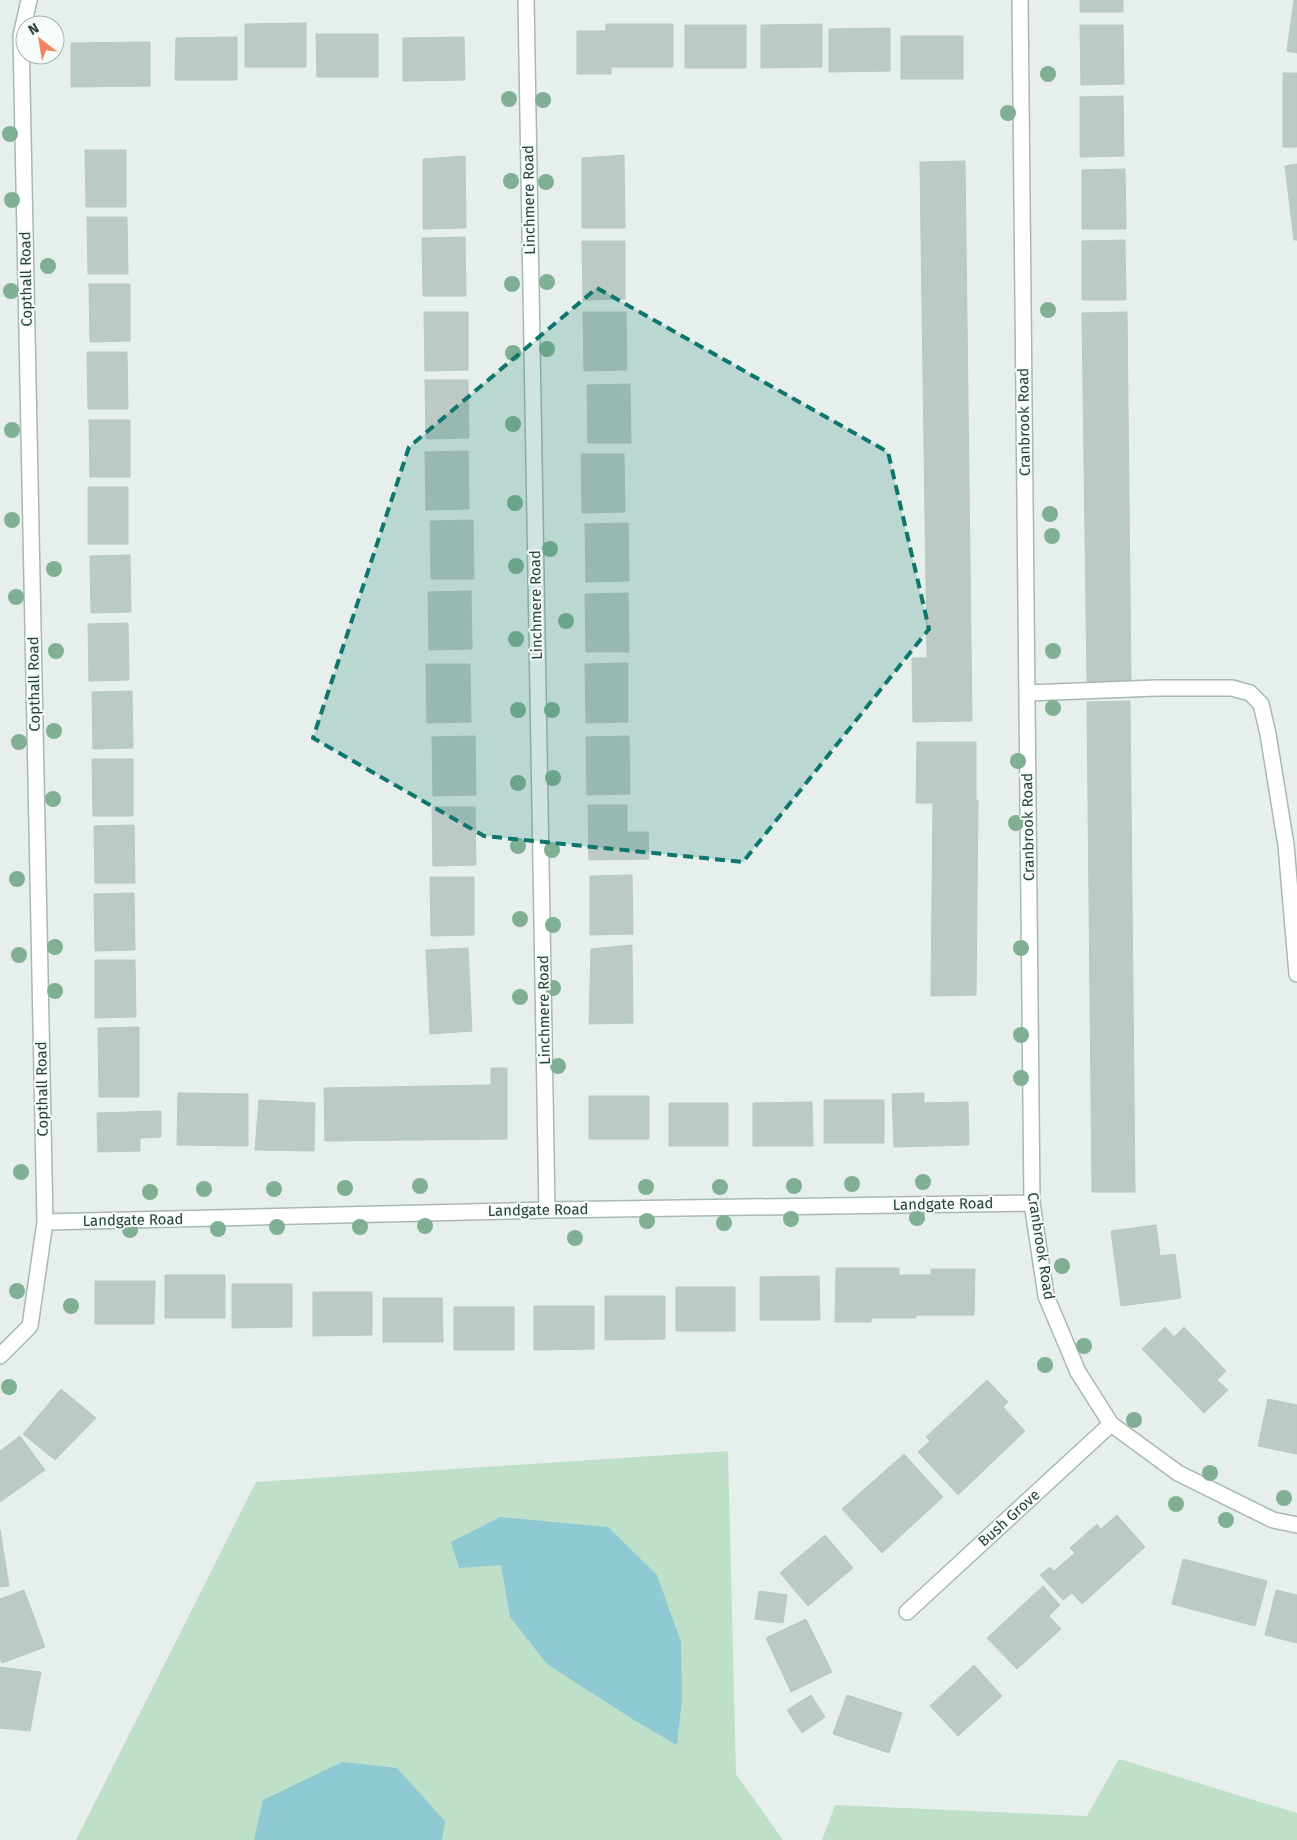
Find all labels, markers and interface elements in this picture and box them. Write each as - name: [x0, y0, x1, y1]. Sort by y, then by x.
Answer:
- north arrow: [15, 15, 65, 65]
- text: N: [25, 20, 42, 39]
- street label: Linchmere Road: [519, 145, 539, 255]
- street label: Copthall Road: [16, 231, 36, 327]
- street label: Cranbrook Road: [1014, 368, 1034, 476]
- street label: Linchmere Road: [526, 550, 546, 660]
- street label: Copthall Road: [24, 636, 44, 732]
- street label: Cranbrook Road: [1018, 773, 1038, 881]
- street label: Linchmere Road: [534, 955, 554, 1065]
- street label: Copthall Road: [32, 1041, 52, 1137]
- street label: Cranbrook Road: [1024, 1191, 1058, 1301]
- street label: Landgate Road: [892, 1194, 994, 1214]
- street label: Landgate Road: [487, 1200, 589, 1220]
- street label: Landgate Road: [82, 1210, 184, 1230]
- street label: Bush Grove: [975, 1486, 1043, 1550]

